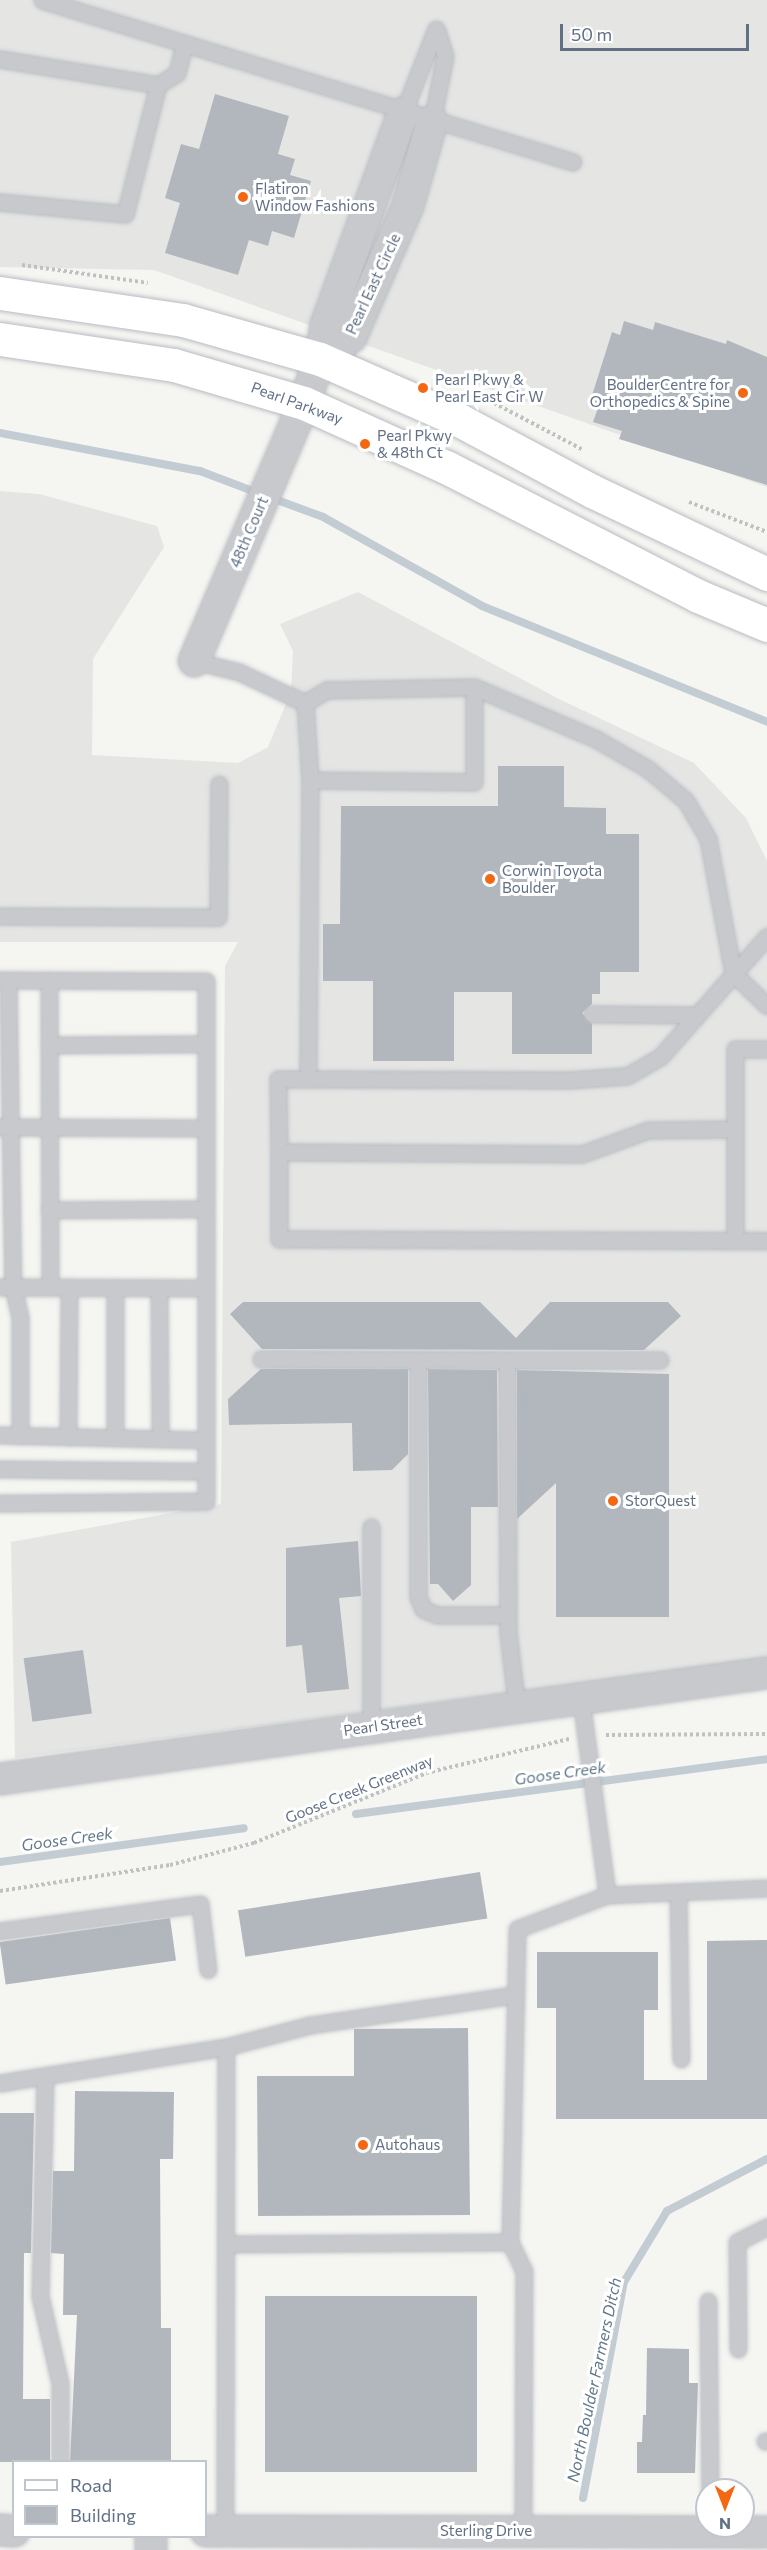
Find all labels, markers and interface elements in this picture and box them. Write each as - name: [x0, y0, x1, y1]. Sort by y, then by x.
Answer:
- scale bar: [563, 12, 752, 50]
- text: 50 m: [571, 23, 612, 45]
- place label: Flatiron Window Fashions: [255, 179, 375, 214]
- marker: Flatiron Window Fashions: [236, 190, 250, 204]
- street label: Pearl East Circle: [342, 231, 404, 337]
- place label: Pearl Pkwy & Pearl East Cir W: [435, 370, 543, 405]
- place label: BoulderCentre for Orthopedics & Spine: [590, 375, 730, 410]
- street label: Pearl Parkway: [249, 378, 345, 428]
- marker: Pearl Pkwy & Pearl East Cir W: [416, 381, 430, 395]
- marker: BoulderCentre for Orthopedics & Spine: [734, 384, 752, 402]
- place label: Pearl Pkwy & 48th Ct: [377, 426, 452, 461]
- marker: Pearl Pkwy & 48th Ct: [358, 437, 372, 451]
- street label: 48th Court: [226, 494, 272, 570]
- place label: Corwin Toyota Boulder: [502, 861, 602, 896]
- marker: Corwin Toyota Boulder: [483, 872, 497, 886]
- place label: StorQuest: [625, 1492, 696, 1510]
- marker: StorQuest: [606, 1494, 620, 1508]
- street label: Pearl Street: [342, 1711, 424, 1739]
- street label: Goose Creek Greenway: [283, 1751, 435, 1827]
- water label: Goose Creek: [513, 1757, 607, 1789]
- water label: Goose Creek: [20, 1823, 114, 1855]
- place label: Autohaus: [375, 2136, 440, 2154]
- marker: Autohaus: [356, 2138, 370, 2152]
- water label: North Boulder Farmers Ditch: [563, 2276, 625, 2484]
- legend: [12, 2460, 207, 2538]
- text: Road: [70, 2474, 112, 2496]
- north arrow: [695, 2478, 755, 2538]
- text: Building: [70, 2504, 136, 2526]
- text: N: [719, 2515, 731, 2534]
- street label: Sterling Drive: [440, 2522, 532, 2540]

